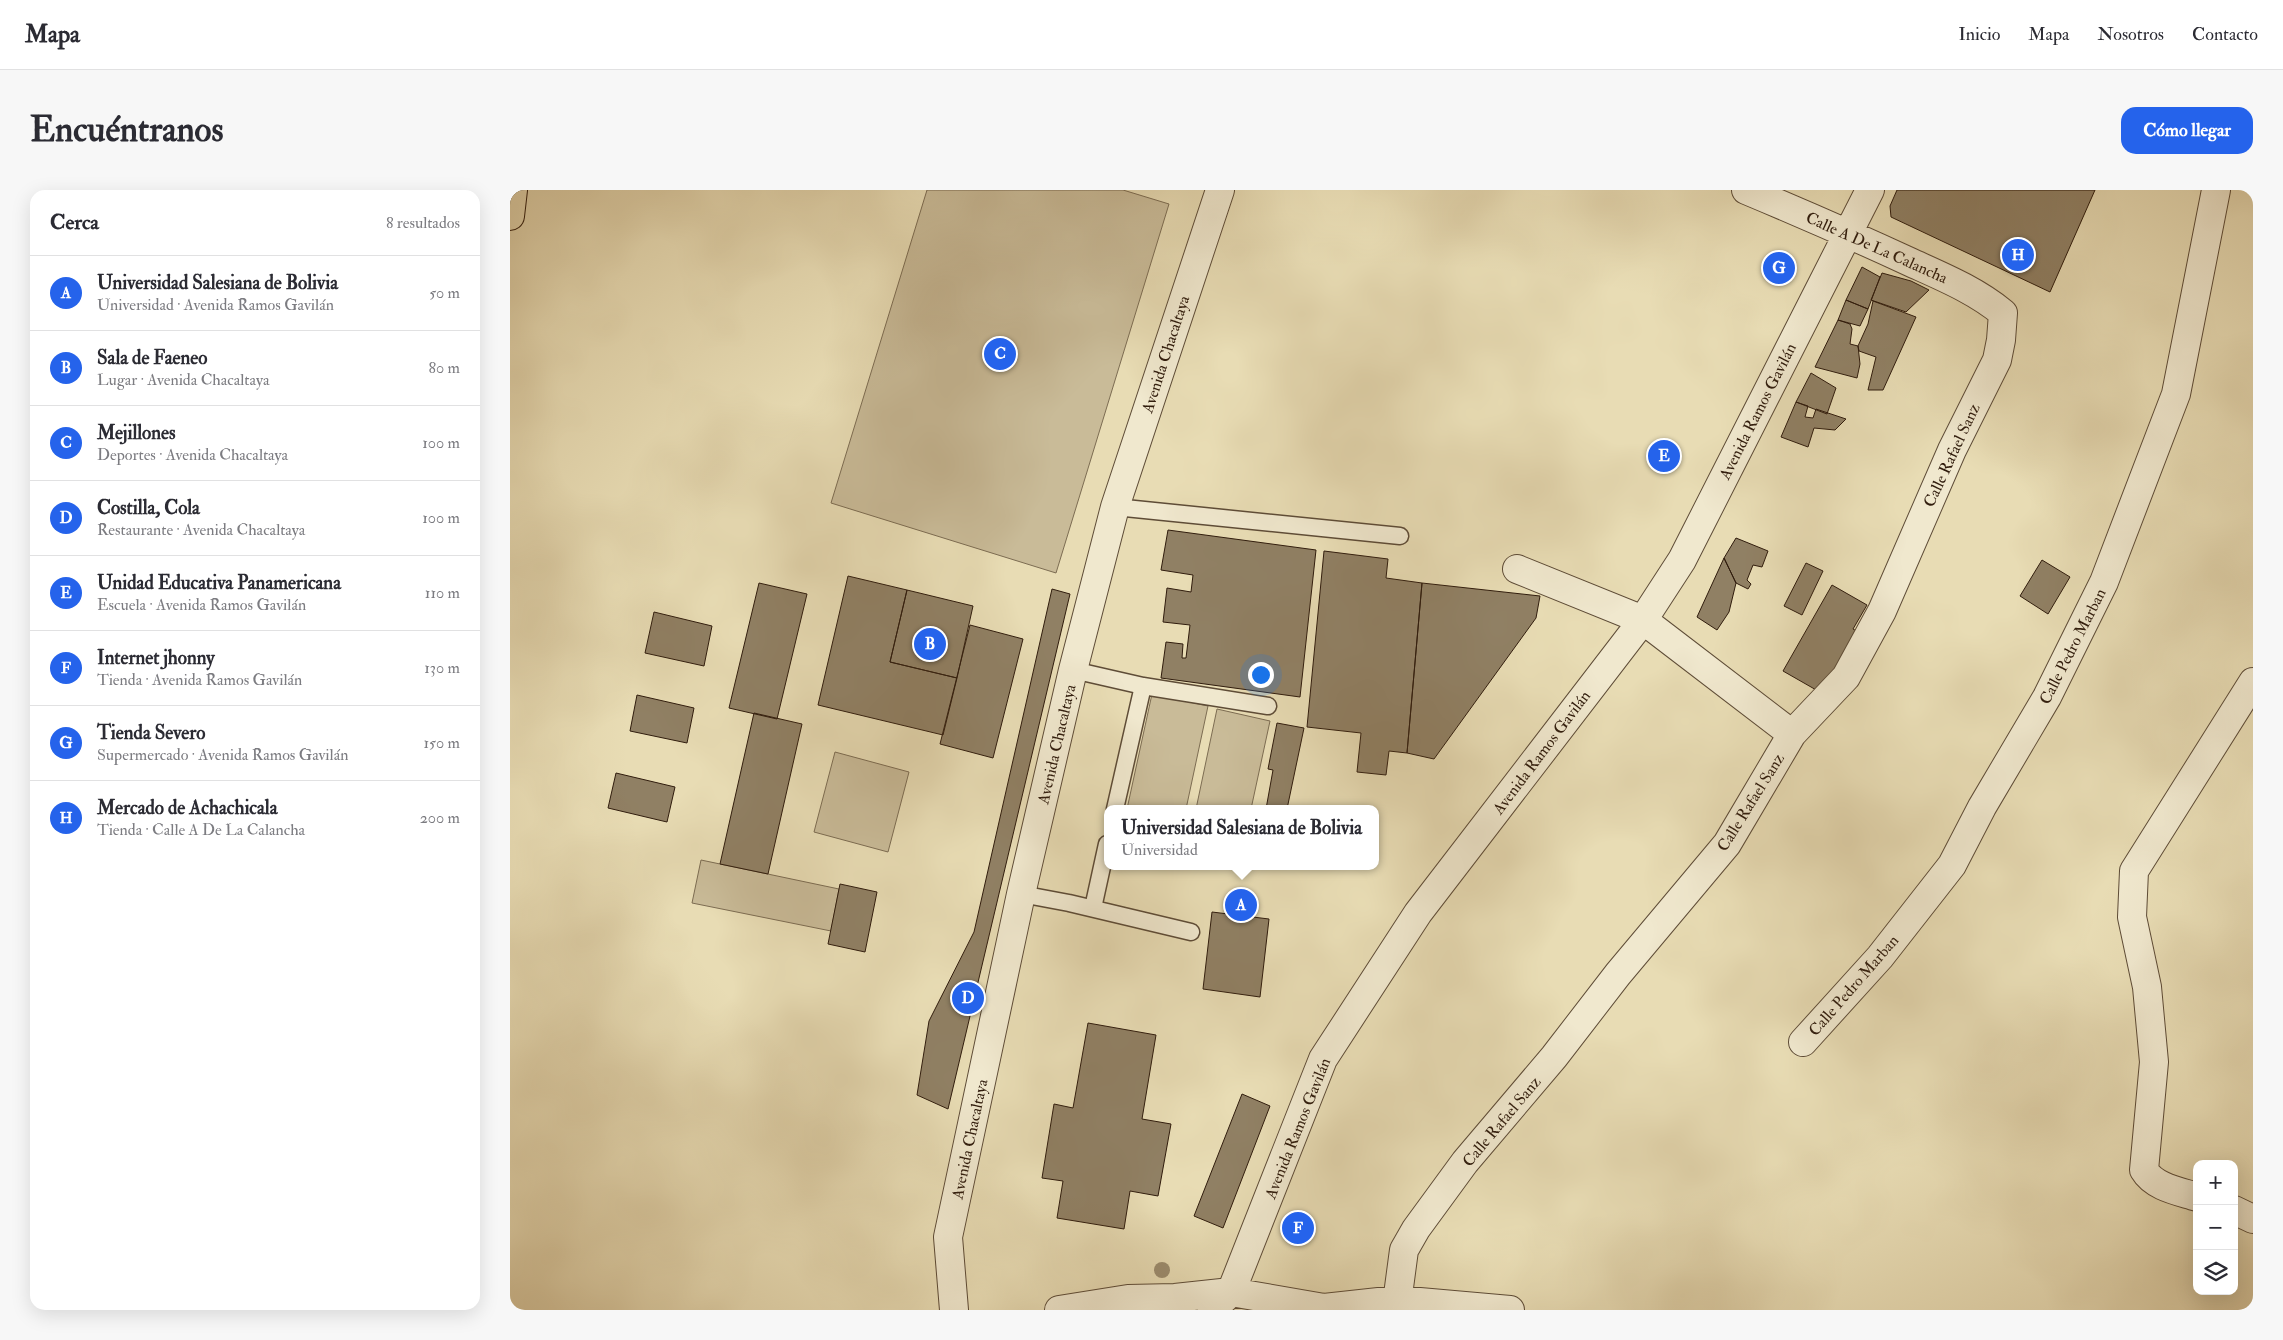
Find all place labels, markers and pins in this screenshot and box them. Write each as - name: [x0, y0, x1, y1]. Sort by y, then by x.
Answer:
- pin: H: [2002, 236, 2034, 274]
- pin: G: [1763, 249, 1795, 287]
- pin: C: [984, 335, 1016, 373]
- pin: E: [1648, 437, 1680, 475]
- pin: B: [914, 625, 946, 663]
- pin: A: [1225, 886, 1257, 924]
- pin: D: [952, 979, 984, 1017]
- pin: F: [1282, 1209, 1314, 1247]

